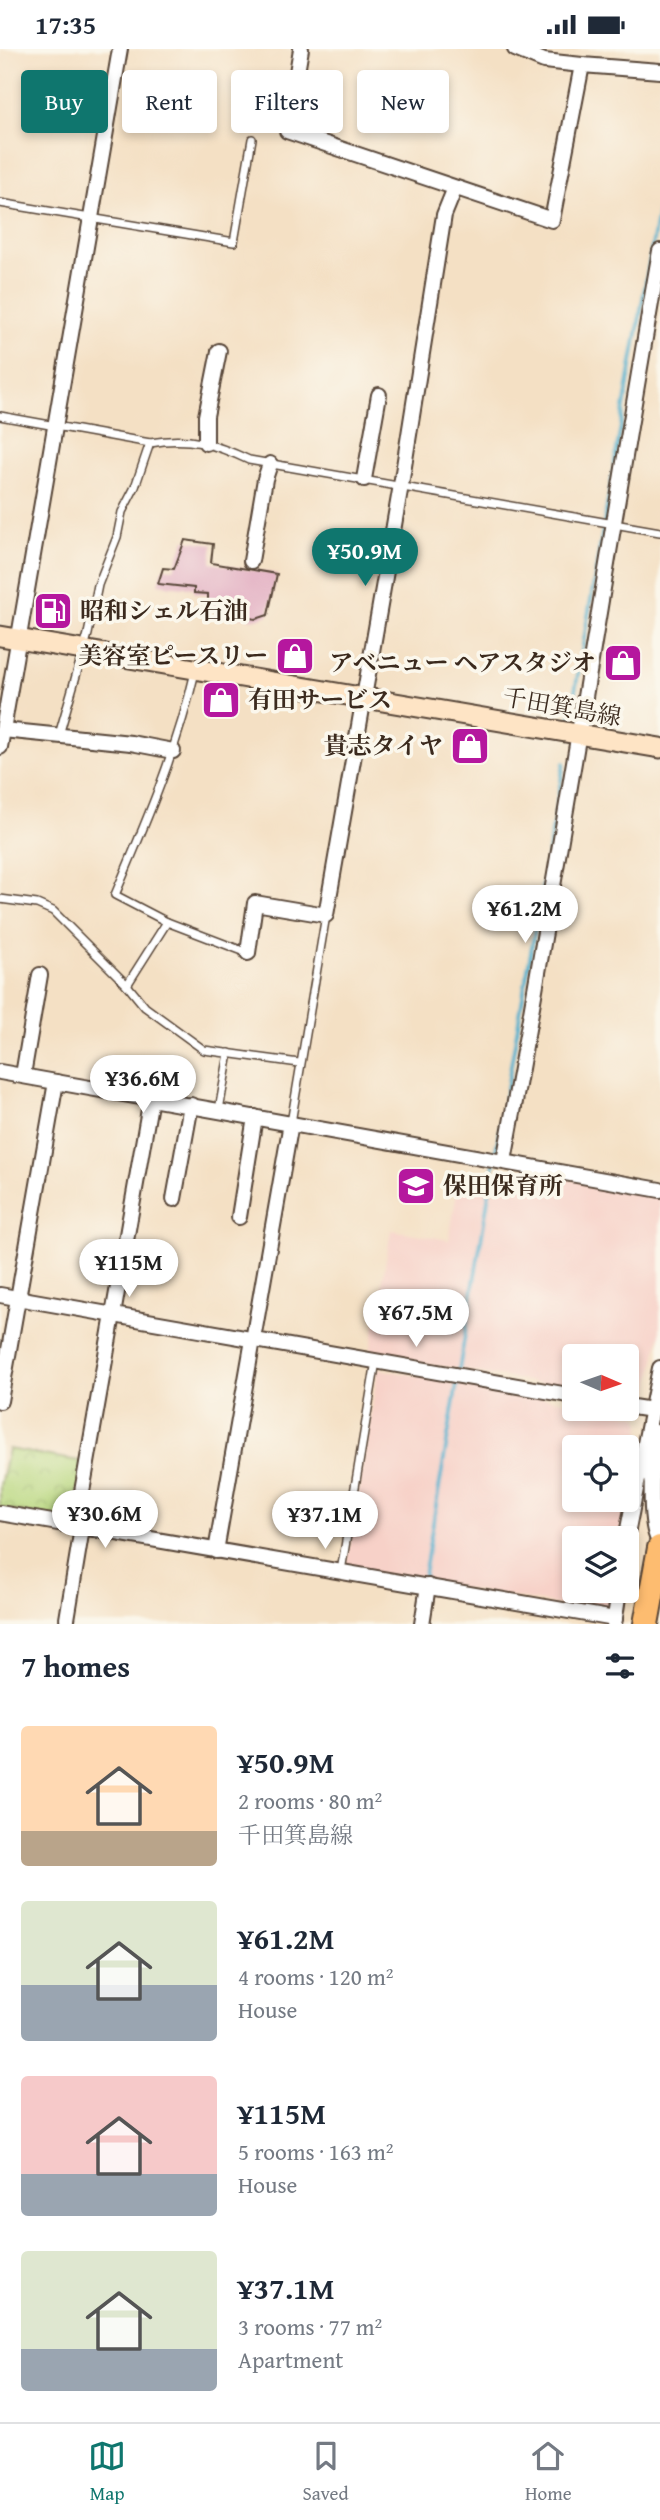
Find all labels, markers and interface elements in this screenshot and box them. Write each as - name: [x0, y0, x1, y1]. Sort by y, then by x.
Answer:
- text: 17:35: [35, 5, 96, 44]
- chip: Buy: [21, 70, 108, 133]
- chip: Rent: [122, 70, 217, 133]
- chip: Filters: [231, 70, 343, 133]
- chip: New: [357, 70, 449, 133]
- pin: ¥50.9M: [308, 529, 422, 588]
- text: ¥50.9M: [328, 534, 402, 567]
- fuel station icon: 昭和シェル石油: [32, 590, 74, 632]
- place label: 昭和シェル石油: [80, 593, 248, 628]
- shop icon: 美容室ピースリー: [274, 635, 316, 677]
- place label: 美容室ピースリー: [78, 638, 268, 673]
- shop icon: アベニュー ヘアスタジオ: [602, 642, 644, 684]
- place label: アベニュー ヘアスタジオ: [329, 645, 596, 680]
- shop icon: 有田サービス: [200, 679, 242, 721]
- street label: 千田箕島線: [500, 679, 624, 734]
- place label: 有田サービス: [248, 682, 392, 717]
- shop icon: 貴志タイヤ: [449, 725, 491, 767]
- place label: 貴志タイヤ: [323, 728, 443, 763]
- pin: ¥61.2M: [468, 885, 582, 945]
- text: ¥61.2M: [488, 891, 562, 924]
- pin: ¥36.6M: [86, 1055, 200, 1115]
- text: ¥36.6M: [106, 1061, 180, 1094]
- school or university icon: 保田保育所: [395, 1165, 437, 1207]
- place label: 保田保育所: [443, 1168, 563, 1203]
- pin: ¥115M: [80, 1239, 178, 1299]
- text: ¥115M: [95, 1245, 163, 1278]
- pin: ¥67.5M: [359, 1289, 473, 1349]
- text: ¥67.5M: [379, 1295, 453, 1328]
- north arrow: [562, 1344, 639, 1421]
- map controls: [562, 1344, 639, 1603]
- button: locate: [562, 1435, 639, 1512]
- pin: ¥30.6M: [48, 1491, 162, 1550]
- pin: ¥37.1M: [268, 1491, 382, 1551]
- text: ¥30.6M: [68, 1496, 142, 1529]
- text: ¥37.1M: [288, 1497, 362, 1530]
- button: layers: [562, 1526, 639, 1603]
- text: 7 homes: [21, 1644, 130, 1688]
- icon: filters: [601, 1647, 639, 1685]
- text: ¥50.9M: [238, 1740, 334, 1784]
- icon: home: [77, 1754, 161, 1838]
- text: 2 rooms · 80 m²: [238, 1784, 382, 1817]
- text: 千田箕島線: [238, 1818, 353, 1851]
- text: ¥61.2M: [238, 1916, 334, 1960]
- icon: home: [77, 1929, 161, 2013]
- text: 4 rooms · 120 m²: [238, 1960, 393, 1993]
- text: House: [238, 1993, 297, 2026]
- text: ¥115M: [238, 2091, 326, 2135]
- icon: home: [77, 2104, 161, 2188]
- text: 5 rooms · 163 m²: [238, 2135, 393, 2168]
- text: House: [238, 2168, 297, 2201]
- text: ¥37.1M: [238, 2266, 334, 2310]
- icon: home: [77, 2279, 161, 2363]
- text: 3 rooms · 77 m²: [238, 2310, 382, 2343]
- text: Apartment: [238, 2343, 343, 2376]
- tab: Map: [88, 2437, 126, 2507]
- tab: Saved: [303, 2437, 349, 2507]
- tab: Home: [525, 2437, 572, 2507]

